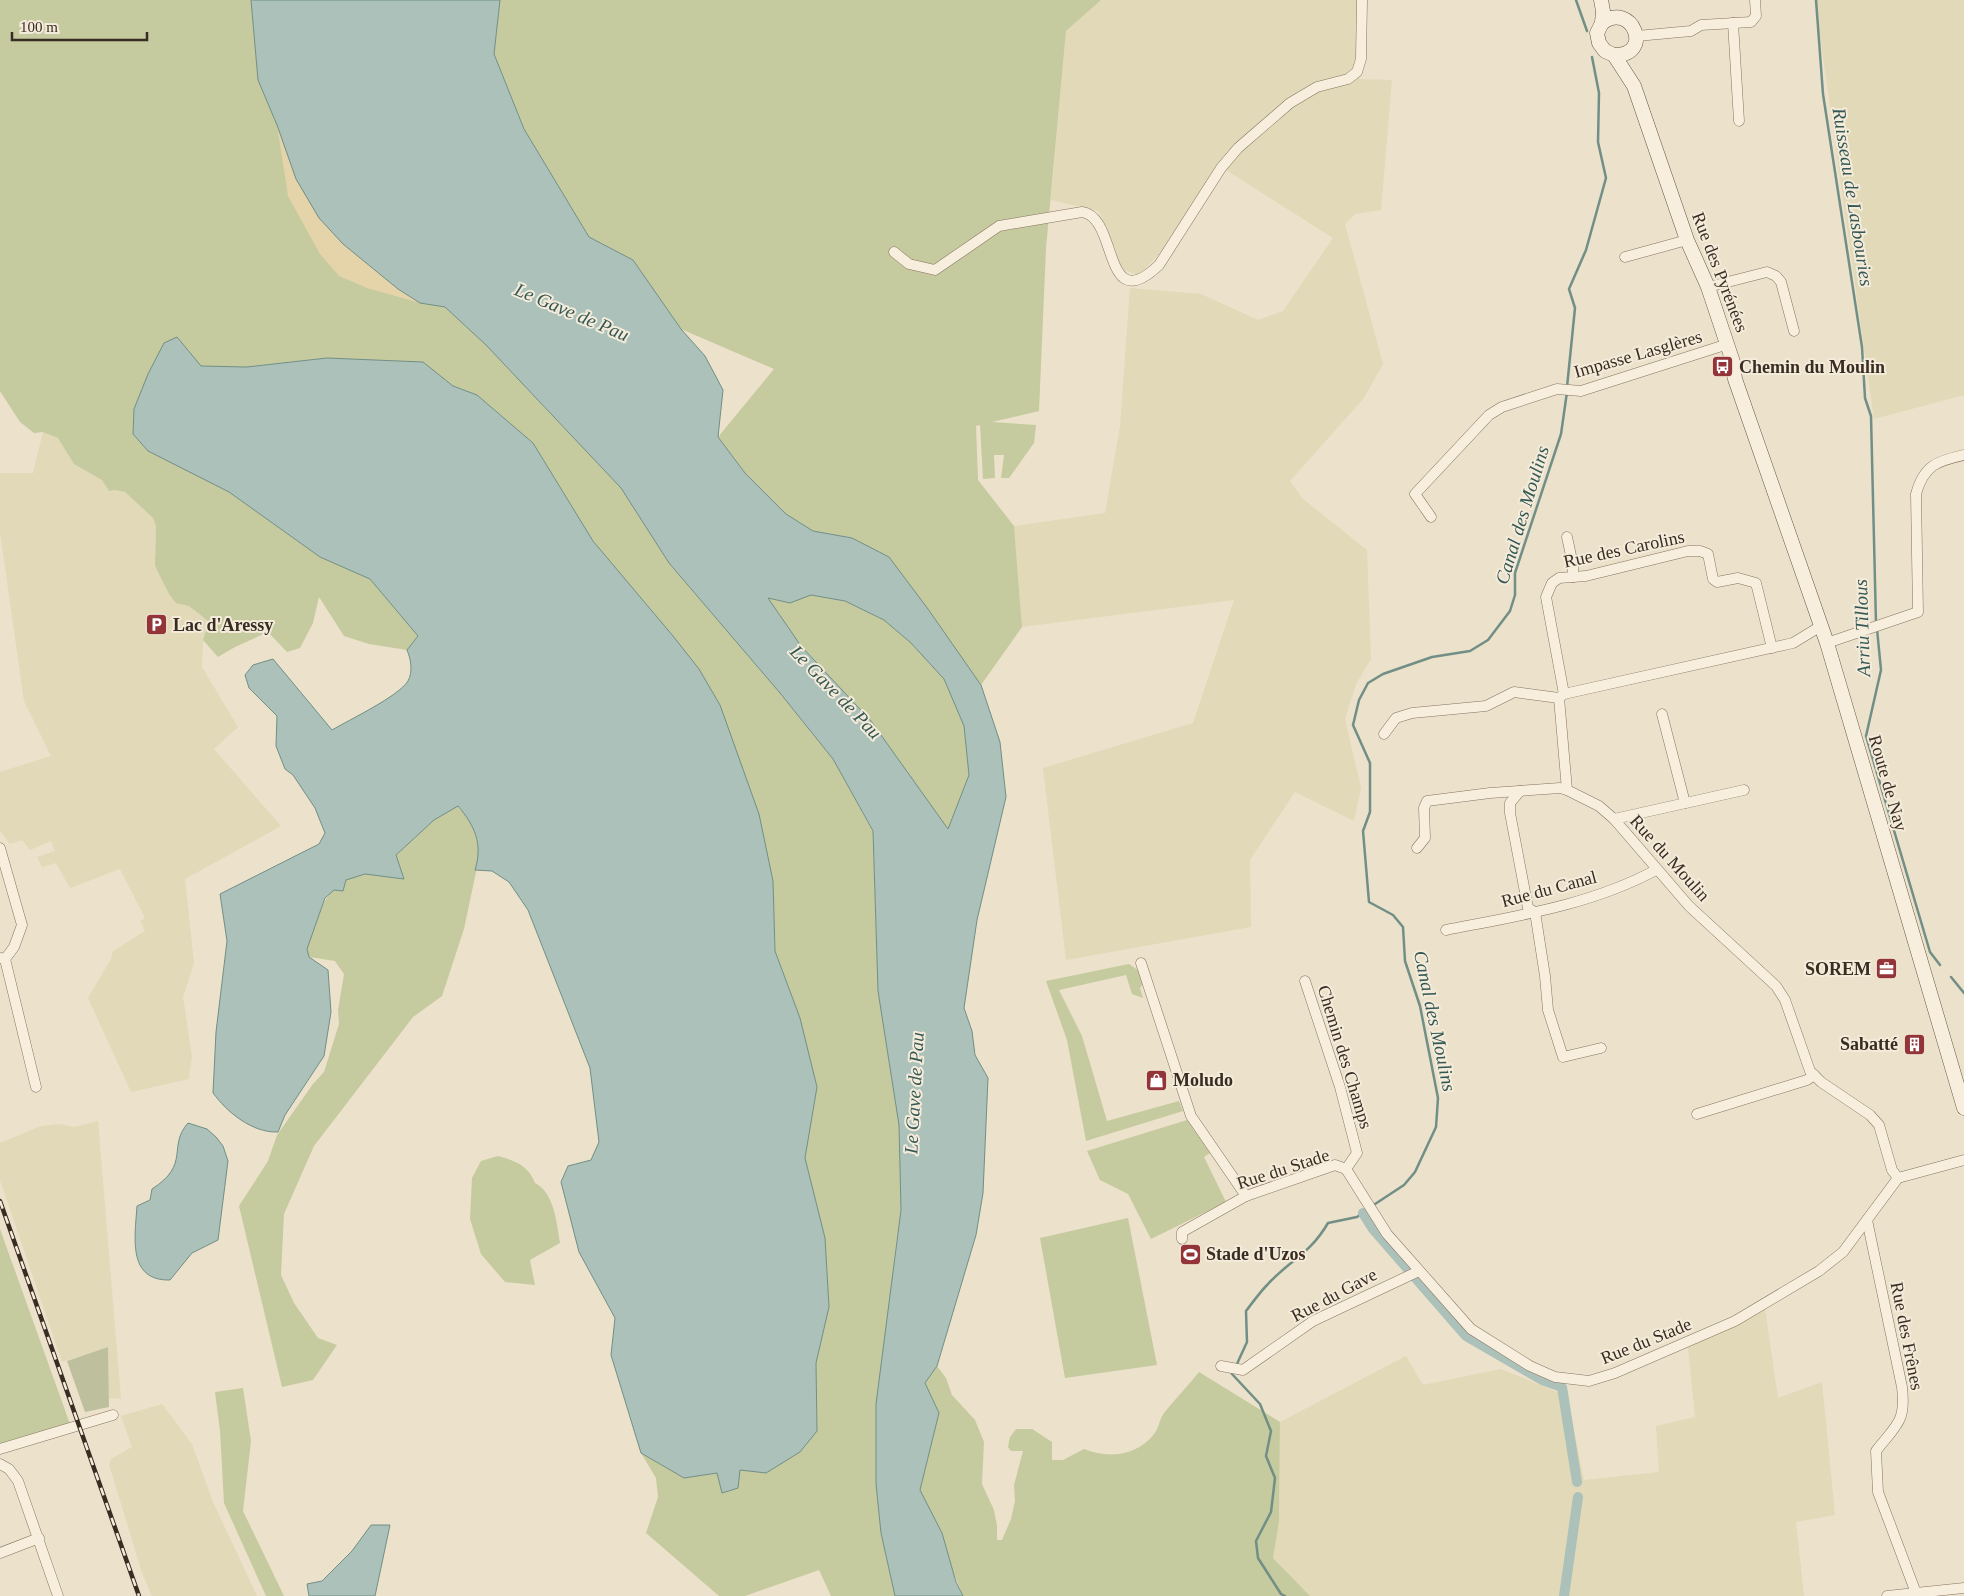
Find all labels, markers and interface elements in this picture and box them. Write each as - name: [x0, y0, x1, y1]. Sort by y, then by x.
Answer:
- scale bar: [12, 10, 148, 42]
- text: 100 m: [20, 19, 58, 35]
- water label: Ruisseau de Lasbouries: [1828, 105, 1877, 288]
- street label: Rue des Pyrénées: [1688, 209, 1752, 335]
- water label: Le Gave de Pau: [511, 278, 632, 345]
- street label: Impasse Lasglères: [1572, 326, 1704, 382]
- bus stop icon: Chemin du Moulin: [1711, 355, 1735, 379]
- place label: Chemin du Moulin: [1739, 357, 1885, 377]
- water label: Canal des Moulins: [1491, 443, 1553, 587]
- street label: Rue des Carolins: [1562, 526, 1686, 572]
- water label: Arriu Tillous: [1850, 579, 1874, 679]
- parking icon: Lac d'Aressy: [145, 613, 169, 637]
- place label: Lac d'Aressy: [173, 615, 273, 635]
- water label: Le Gave de Pau: [785, 640, 886, 743]
- street label: Route de Nay: [1865, 733, 1911, 833]
- street label: Rue du Moulin: [1626, 811, 1714, 905]
- street label: Rue du Canal: [1499, 867, 1599, 911]
- water label: Canal des Moulins: [1410, 949, 1460, 1093]
- office icon: SOREM: [1875, 957, 1899, 981]
- place label: SOREM: [1805, 959, 1871, 979]
- street label: Chemin des Champs: [1314, 983, 1376, 1131]
- water label: Le Gave de Pau: [900, 1032, 928, 1155]
- building icon: Sabatté: [1902, 1032, 1926, 1056]
- place label: Sabatté: [1840, 1034, 1898, 1054]
- shop icon: Moludo: [1145, 1068, 1169, 1092]
- place label: Moludo: [1173, 1070, 1233, 1090]
- street label: Rue du Stade: [1234, 1145, 1332, 1193]
- sports icon: Stade d'Uzos: [1178, 1242, 1202, 1266]
- place label: Stade d'Uzos: [1206, 1244, 1306, 1264]
- street label: Rue du Gave: [1288, 1264, 1380, 1326]
- street label: Rue des Frênes: [1887, 1280, 1927, 1392]
- street label: Rue du Stade: [1598, 1314, 1694, 1368]

